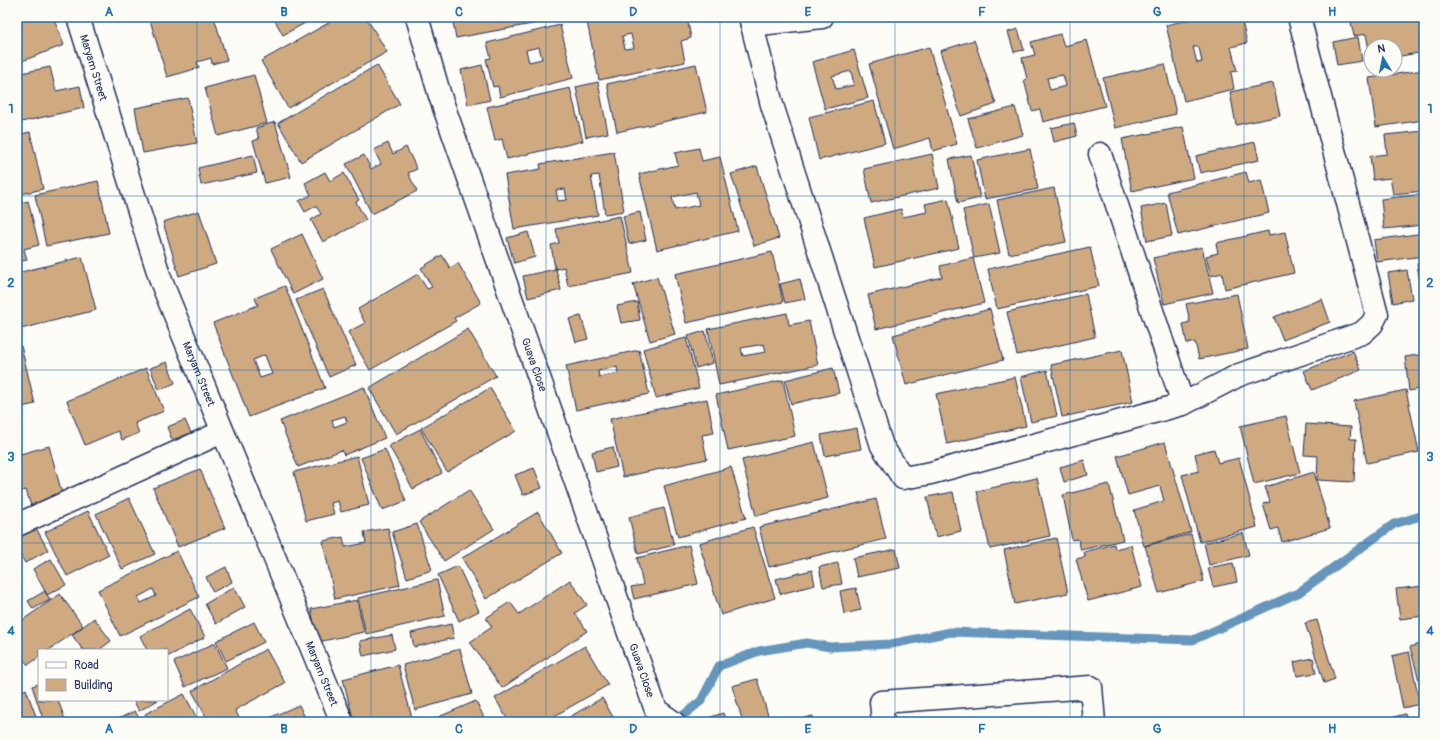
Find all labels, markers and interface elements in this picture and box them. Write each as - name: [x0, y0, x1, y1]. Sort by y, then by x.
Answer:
- text: A: [105, 4, 114, 20]
- text: B: [280, 4, 288, 20]
- text: C: [455, 4, 463, 20]
- text: D: [629, 4, 637, 20]
- text: E: [805, 4, 812, 20]
- text: F: [978, 4, 986, 20]
- text: G: [1153, 4, 1162, 20]
- text: H: [1328, 4, 1336, 20]
- street label: Maryam Street: [77, 33, 111, 103]
- north arrow: [1363, 38, 1403, 78]
- text: N: [1377, 41, 1387, 56]
- text: 1: [8, 101, 14, 117]
- text: 1: [1427, 101, 1433, 117]
- text: 2: [7, 275, 15, 291]
- text: 2: [1426, 275, 1434, 291]
- street label: Guava Close: [519, 336, 550, 394]
- street label: Maryam Street: [180, 339, 218, 409]
- text: 3: [7, 449, 15, 465]
- text: 3: [1426, 449, 1434, 465]
- text: 4: [7, 623, 15, 639]
- text: 4: [1426, 623, 1434, 639]
- street label: Maryam Street: [303, 639, 341, 708]
- street label: Guava Close: [627, 642, 658, 699]
- legend: [38, 649, 168, 701]
- text: Road: [74, 658, 99, 673]
- text: Building: [74, 678, 113, 693]
- text: A: [105, 721, 114, 737]
- text: B: [280, 721, 288, 737]
- text: C: [455, 721, 463, 737]
- text: D: [629, 721, 637, 737]
- text: E: [805, 721, 812, 737]
- text: F: [978, 721, 986, 737]
- text: G: [1153, 721, 1162, 737]
- text: H: [1328, 721, 1336, 737]

